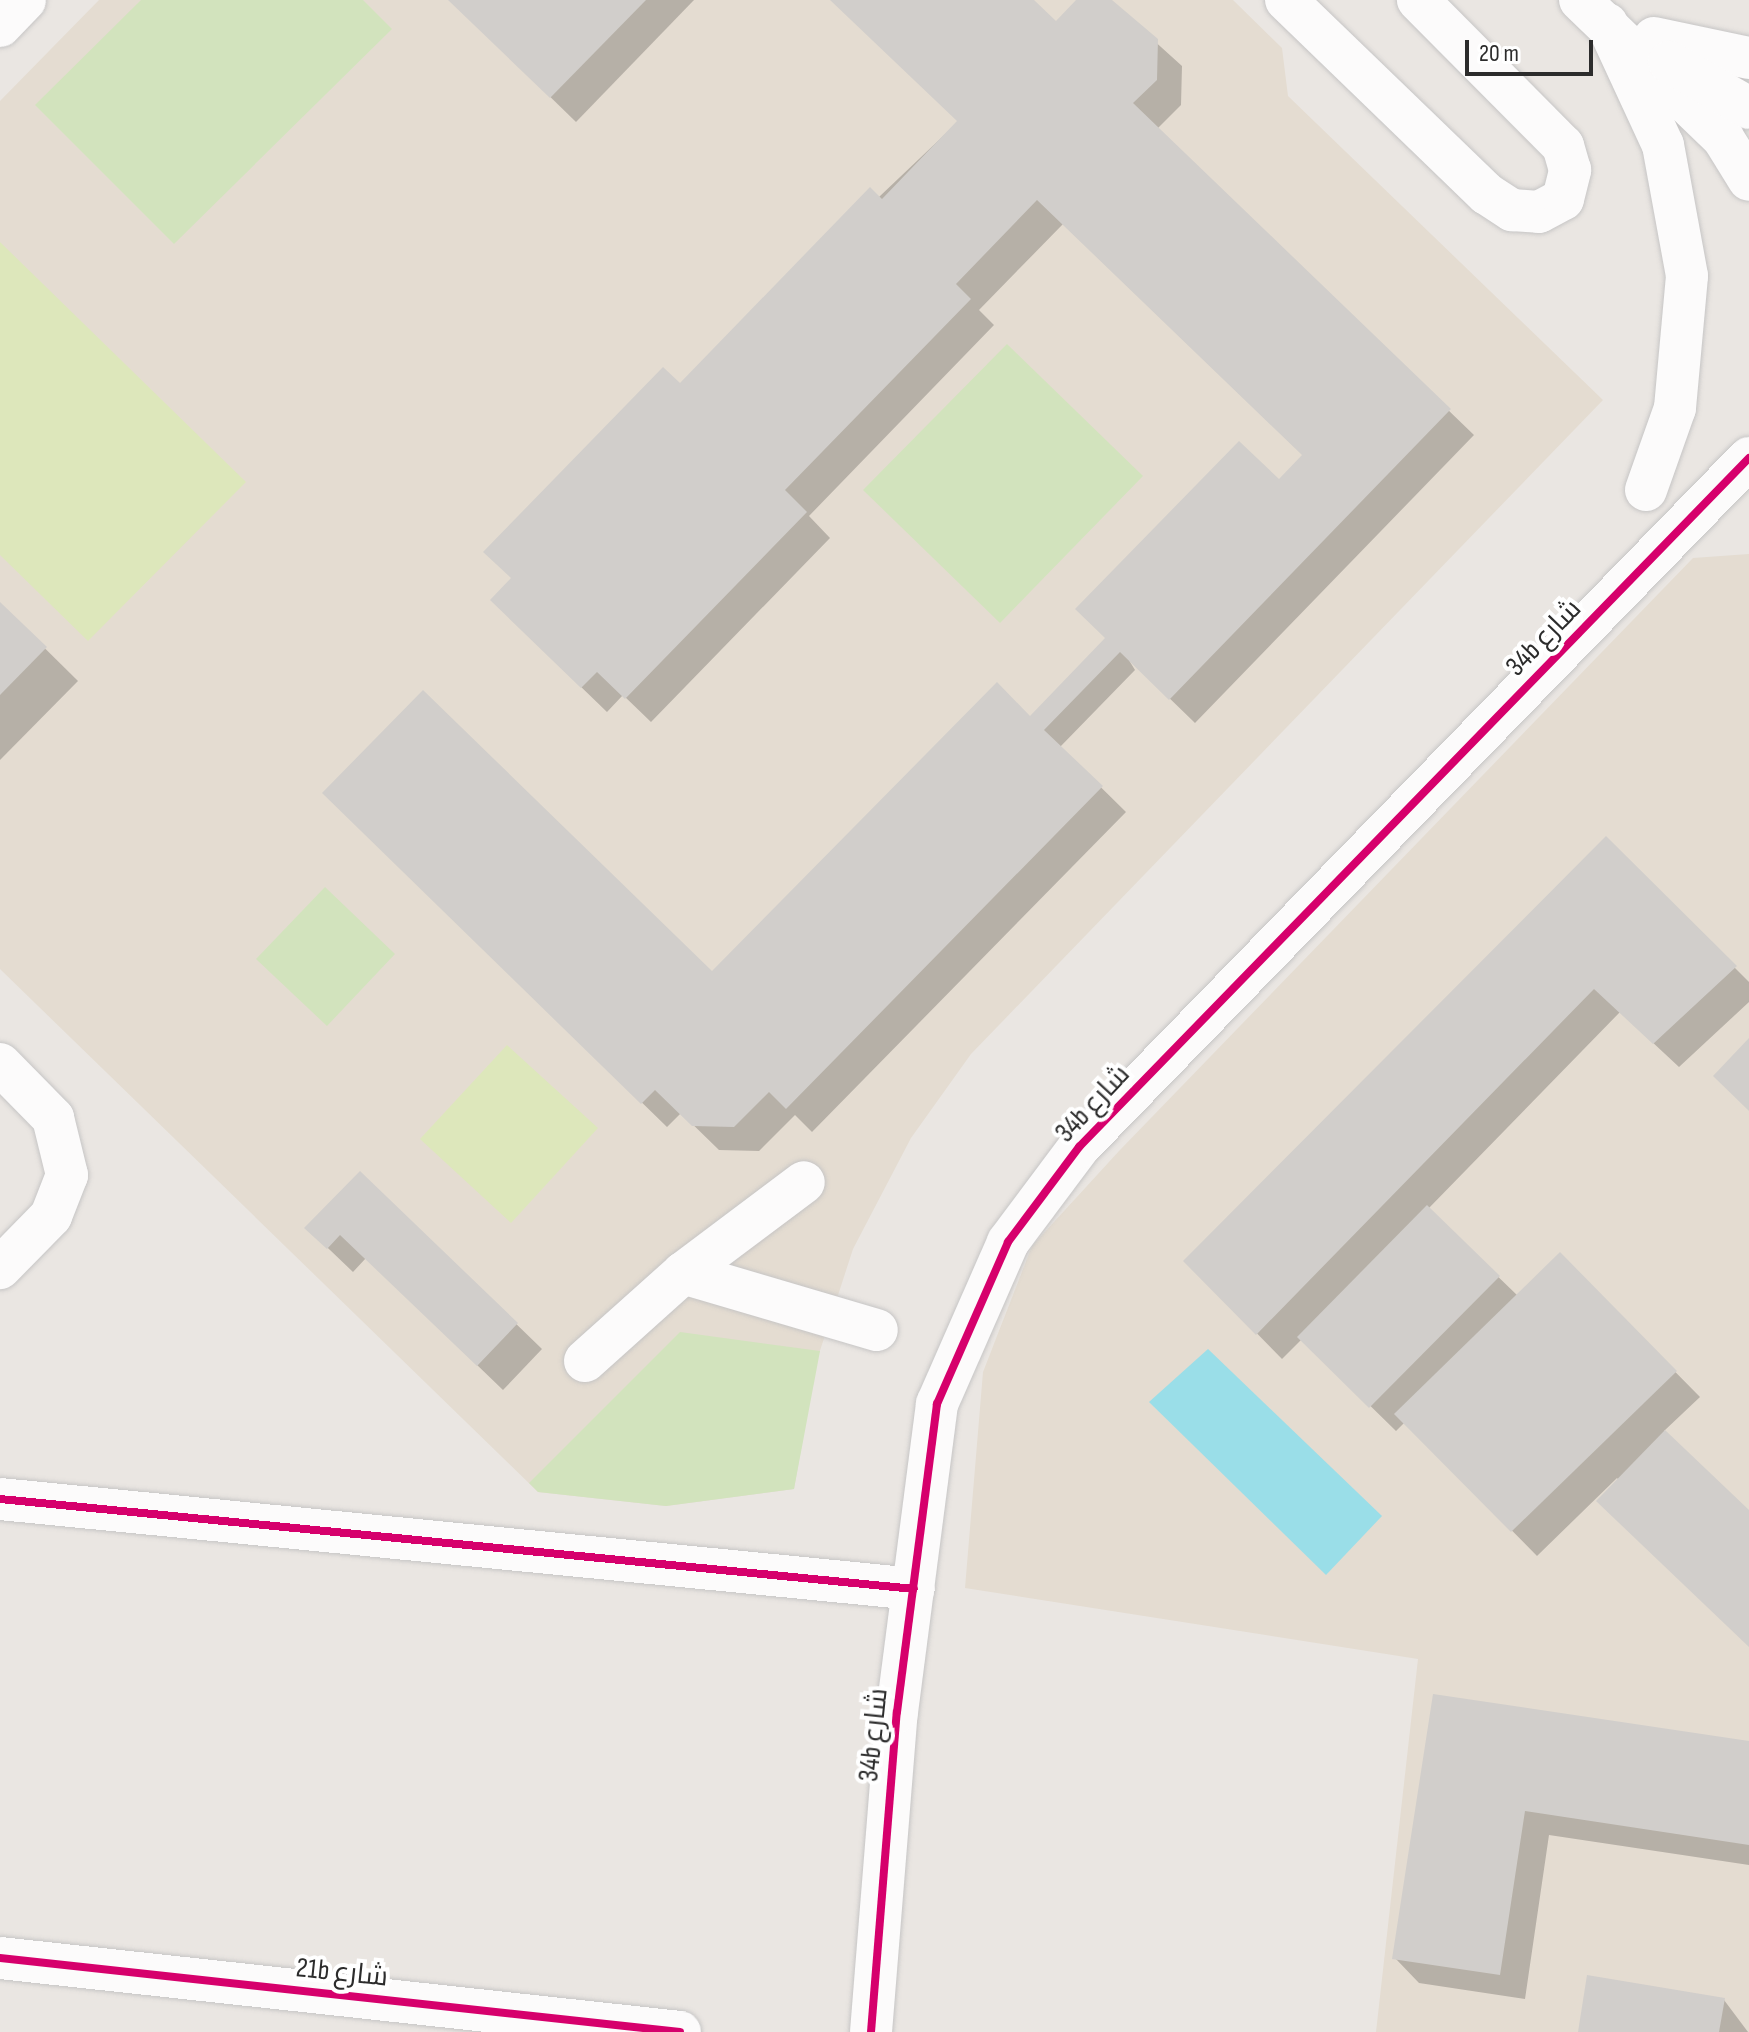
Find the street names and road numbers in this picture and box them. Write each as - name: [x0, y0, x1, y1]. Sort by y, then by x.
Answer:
- street label: 34b شارع: [1499, 593, 1589, 683]
- street label: 34b شارع: [1049, 1058, 1137, 1150]
- street label: 34b شارع: [852, 1687, 896, 1783]
- street label: 21b شارع: [294, 1951, 390, 1995]

